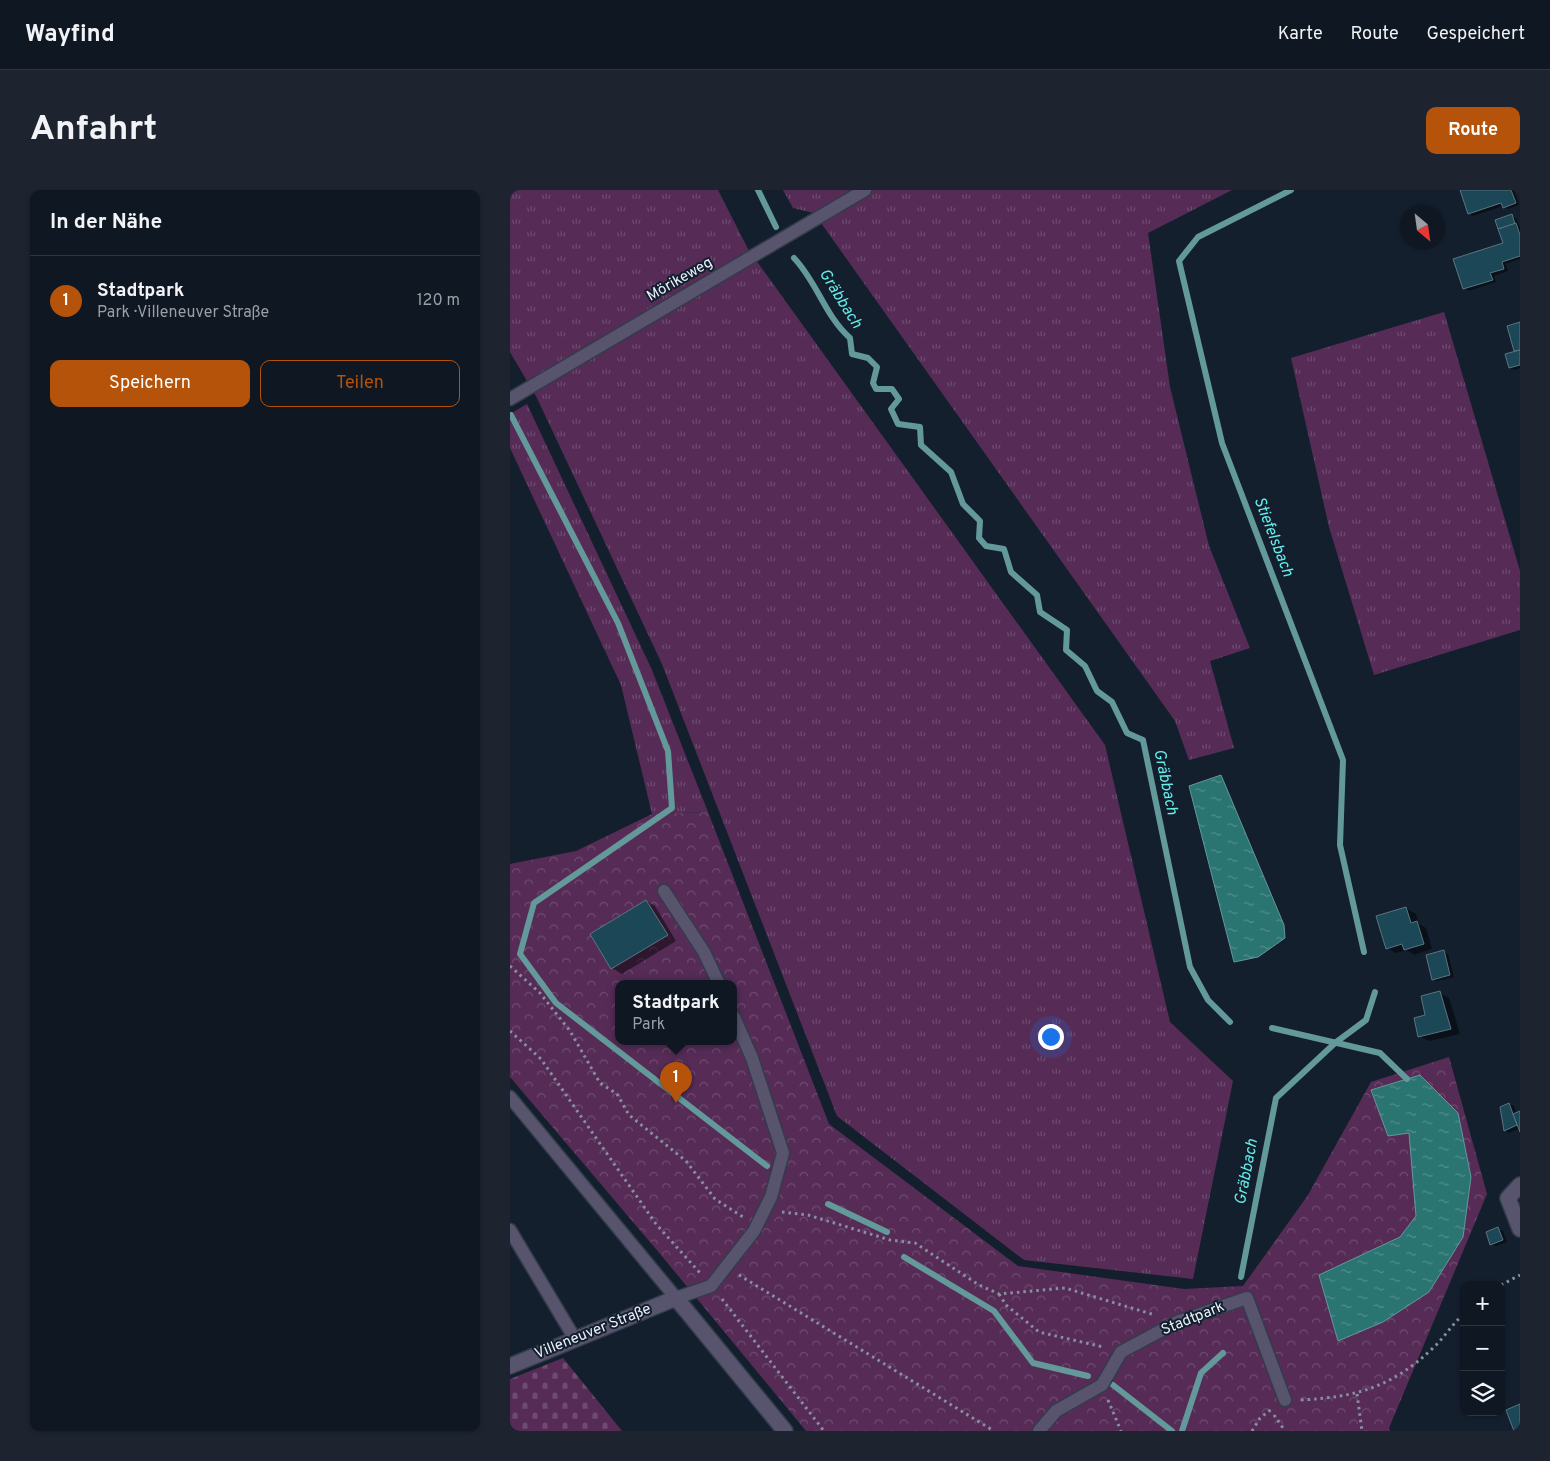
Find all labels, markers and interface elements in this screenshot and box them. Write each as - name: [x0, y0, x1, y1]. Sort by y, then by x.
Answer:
- text: Wayfind: [25, 20, 115, 50]
- text: Karte: [1278, 23, 1323, 46]
- text: Route: [1351, 23, 1399, 46]
- text: Gespeichert: [1427, 23, 1525, 46]
- button: Route: [1426, 107, 1520, 154]
- text: Anfahrt: [30, 108, 157, 152]
- north arrow: [1400, 205, 1445, 250]
- text: In der Nähe: [50, 209, 162, 236]
- street label: Mörikeweg: [644, 254, 716, 306]
- water label: Gräbbach: [814, 265, 866, 333]
- text: Stadtpark: [97, 279, 184, 303]
- text: 1: [63, 291, 69, 311]
- text: 120 m: [417, 291, 460, 311]
- text: Park · Villeneuver Straße: [97, 303, 269, 323]
- button: Speichern: [50, 360, 250, 407]
- button: Teilen: [260, 360, 460, 407]
- water label: Stiefelsbach: [1249, 494, 1297, 580]
- water label: Gräbbach: [1148, 747, 1182, 817]
- popup: [615, 980, 737, 1045]
- text: Stadtpark: [632, 991, 720, 1015]
- text: Park: [632, 1015, 665, 1035]
- your location: [1038, 1024, 1064, 1050]
- pin: 1: [660, 1062, 692, 1103]
- water label: Gräbbach: [1231, 1137, 1263, 1207]
- map controls: [1460, 1281, 1505, 1416]
- button: +: [1460, 1281, 1505, 1326]
- street label: Stadtpark: [1159, 1298, 1227, 1340]
- street label: Villeneuver Straße: [532, 1300, 654, 1364]
- button: −: [1460, 1326, 1505, 1371]
- button: layers: [1460, 1371, 1505, 1416]

